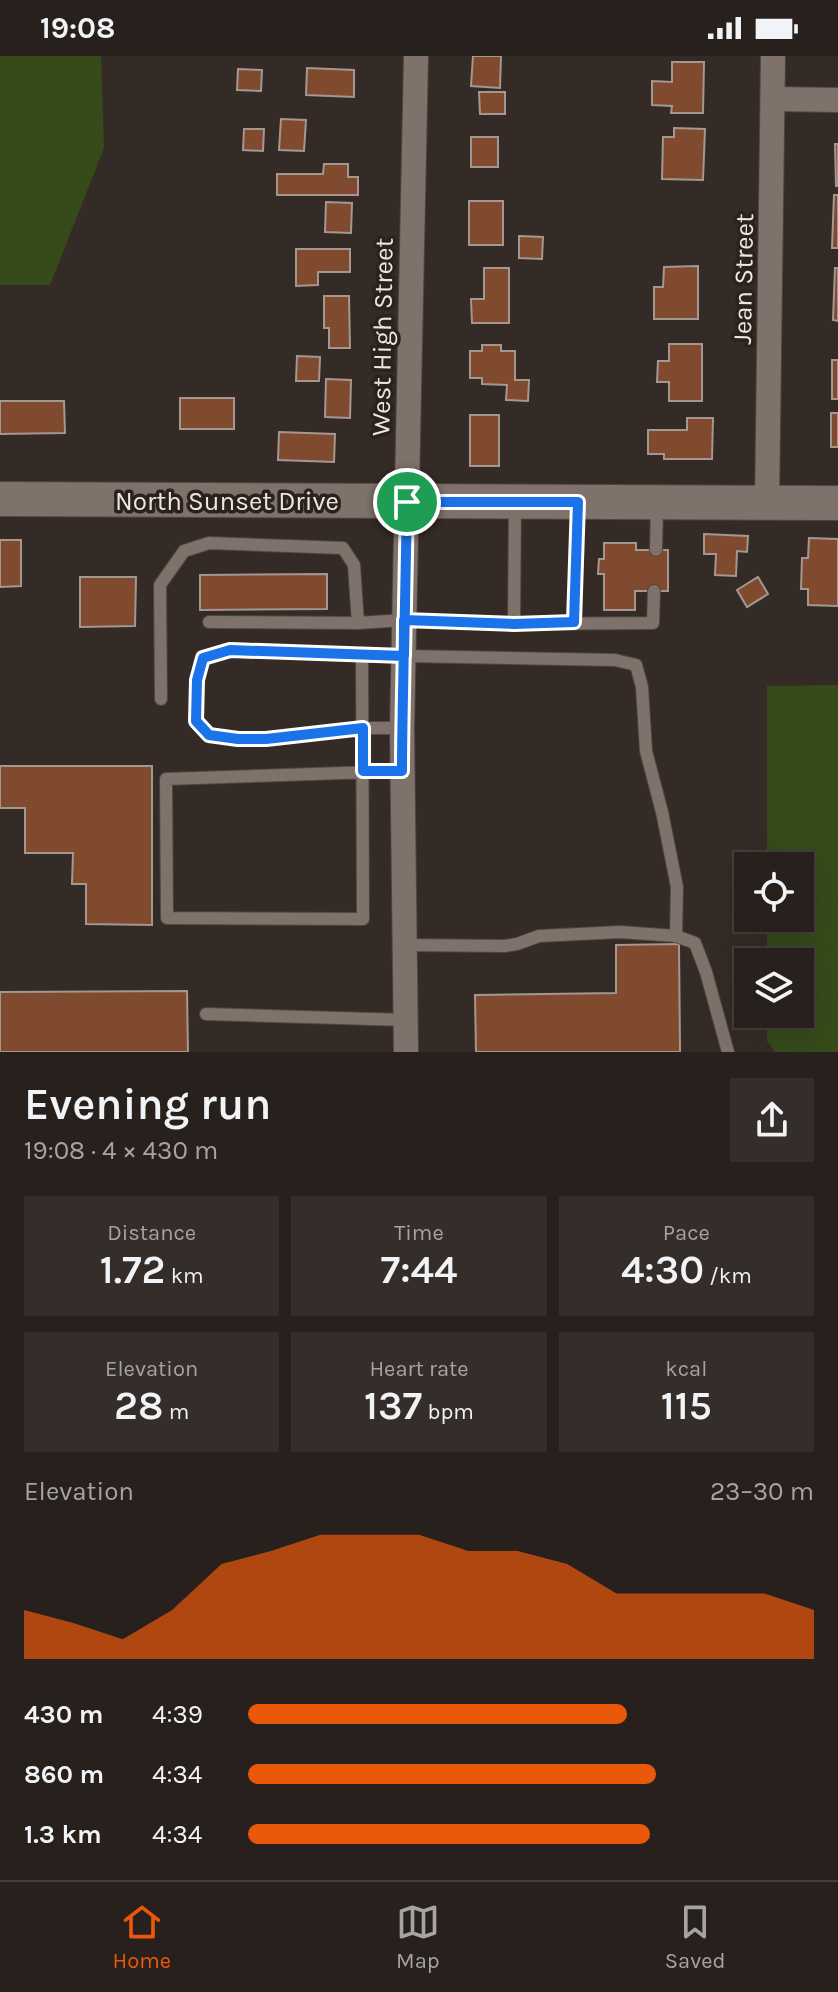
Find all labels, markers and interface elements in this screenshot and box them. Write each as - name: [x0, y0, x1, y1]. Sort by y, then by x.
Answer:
- text: 19:08: [40, 10, 115, 46]
- street label: Jean Street: [727, 213, 760, 345]
- street label: West High Street: [365, 237, 400, 436]
- pin: [373, 468, 441, 536]
- icon: arrive: [385, 480, 429, 524]
- street label: North Sunset Drive: [115, 486, 339, 517]
- map controls: [734, 852, 814, 1028]
- button: locate: [734, 852, 814, 932]
- button: layers: [734, 948, 814, 1028]
- button: share: [730, 1078, 814, 1162]
- text: Evening run: [24, 1079, 271, 1130]
- text: 19:08 · 4 × 430 m: [24, 1135, 218, 1166]
- text: Distance: [107, 1220, 196, 1246]
- text: Time: [394, 1220, 444, 1246]
- text: Pace: [663, 1220, 710, 1246]
- text: 1.72: [100, 1246, 165, 1293]
- text: 7:44: [381, 1246, 457, 1293]
- text: 4:30: [621, 1246, 704, 1293]
- text: km: [165, 1263, 204, 1289]
- text: /km: [704, 1263, 752, 1289]
- text: Elevation: [105, 1356, 198, 1382]
- text: Heart rate: [369, 1356, 469, 1382]
- text: kcal: [665, 1356, 707, 1382]
- text: 28: [114, 1382, 163, 1429]
- text: 137: [364, 1382, 422, 1429]
- text: 115: [661, 1382, 712, 1429]
- text: m: [163, 1399, 189, 1425]
- text: bpm: [422, 1399, 474, 1425]
- text: Elevation: [24, 1476, 134, 1507]
- text: 23–30 m: [710, 1476, 814, 1507]
- text: 430 m: [24, 1699, 103, 1730]
- text: 4:39: [152, 1699, 203, 1730]
- text: 860 m: [24, 1759, 104, 1790]
- text: 4:34: [152, 1759, 202, 1790]
- text: 1.3 km: [24, 1819, 102, 1850]
- text: 4:34: [152, 1819, 202, 1850]
- tab: Home: [112, 1900, 171, 1974]
- tab: Map: [396, 1900, 440, 1974]
- tab: Saved: [665, 1900, 726, 1974]

